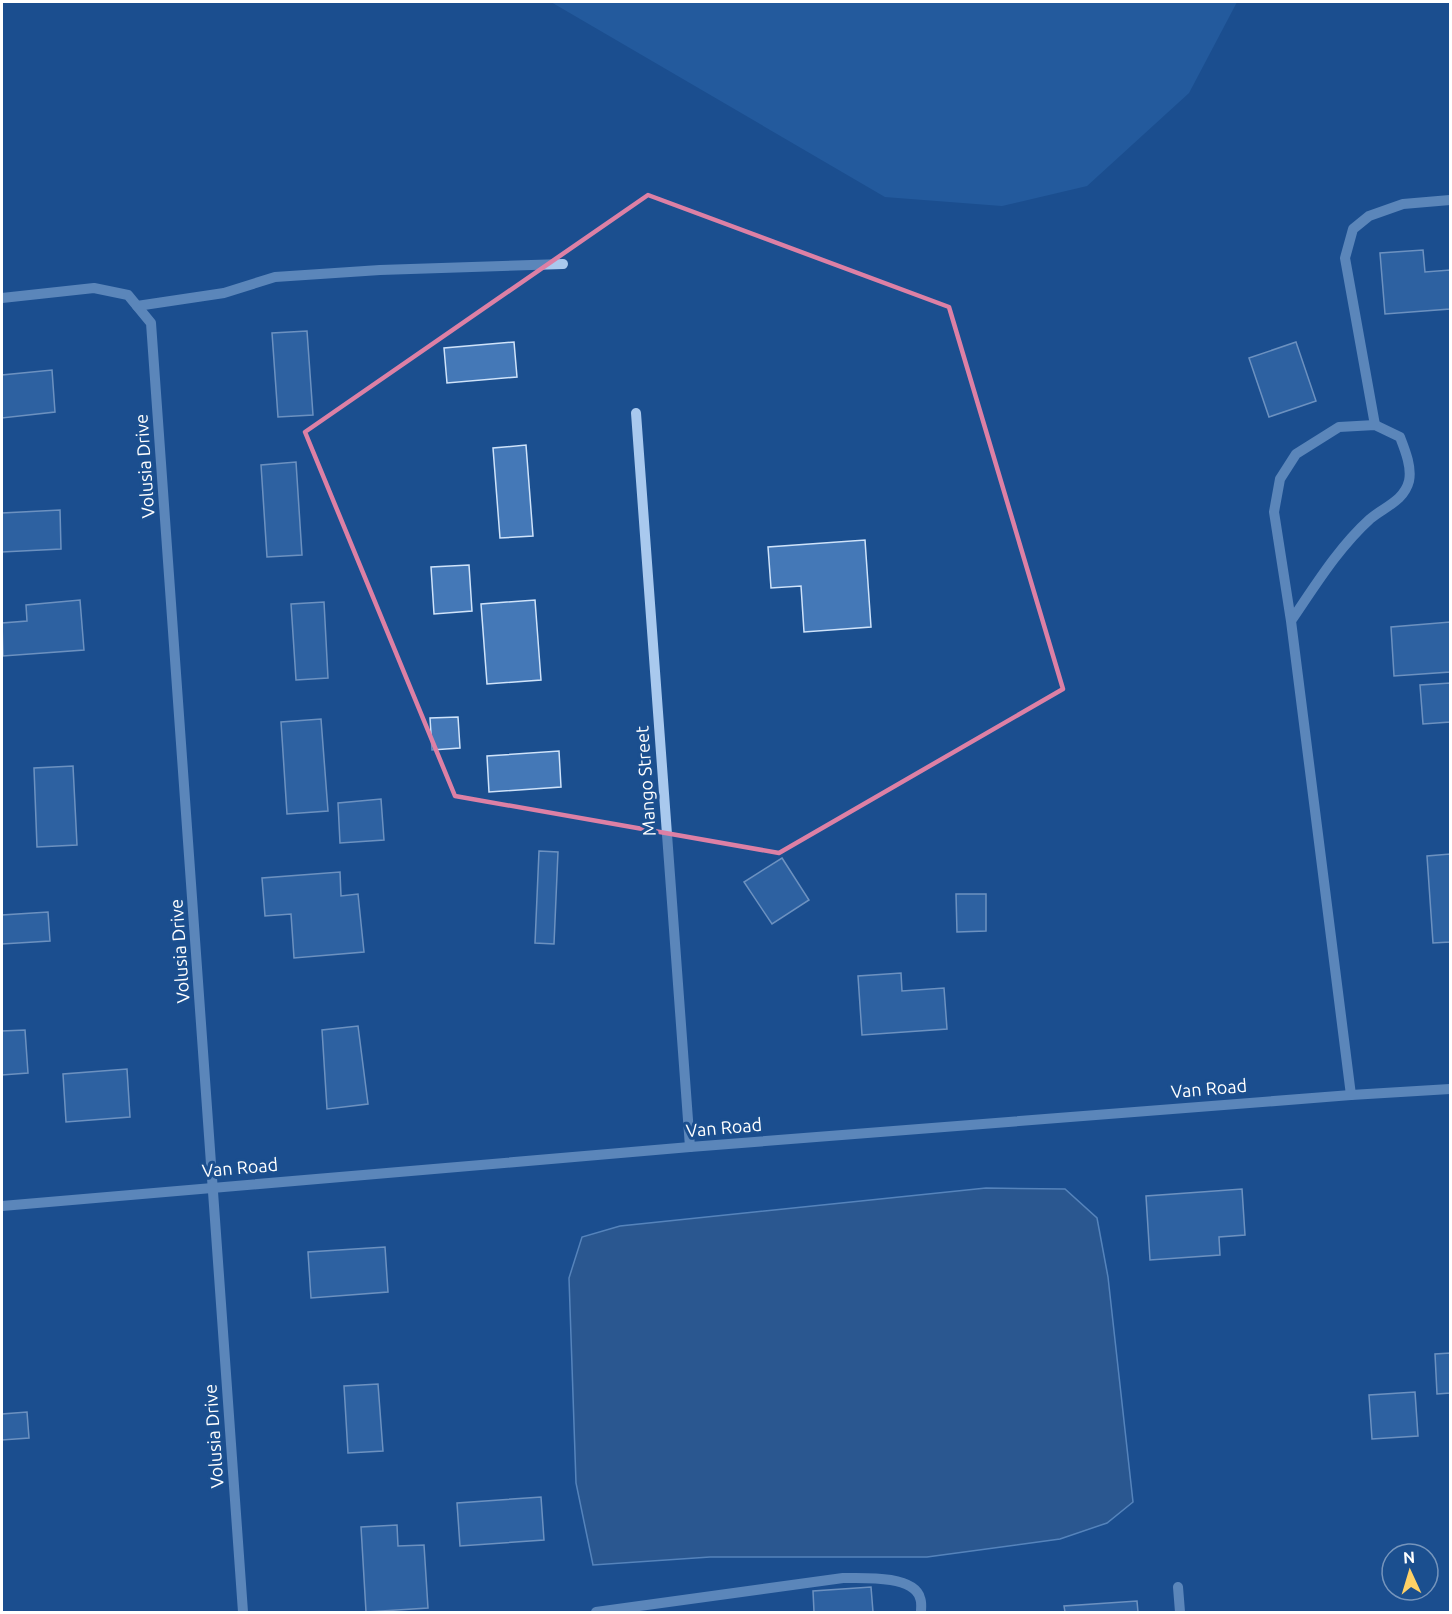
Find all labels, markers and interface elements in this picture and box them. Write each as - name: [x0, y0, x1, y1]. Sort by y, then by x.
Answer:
- street label: Volusia Drive: [130, 413, 158, 519]
- street label: Mango Street: [631, 725, 659, 837]
- street label: Volusia Drive: [165, 898, 193, 1004]
- street label: Van Road: [1170, 1075, 1248, 1101]
- street label: Van Road: [685, 1114, 763, 1140]
- street label: Van Road: [201, 1154, 279, 1180]
- street label: Volusia Drive: [199, 1383, 227, 1489]
- north arrow: [1380, 1542, 1440, 1602]
- text: N: [1402, 1548, 1416, 1566]

